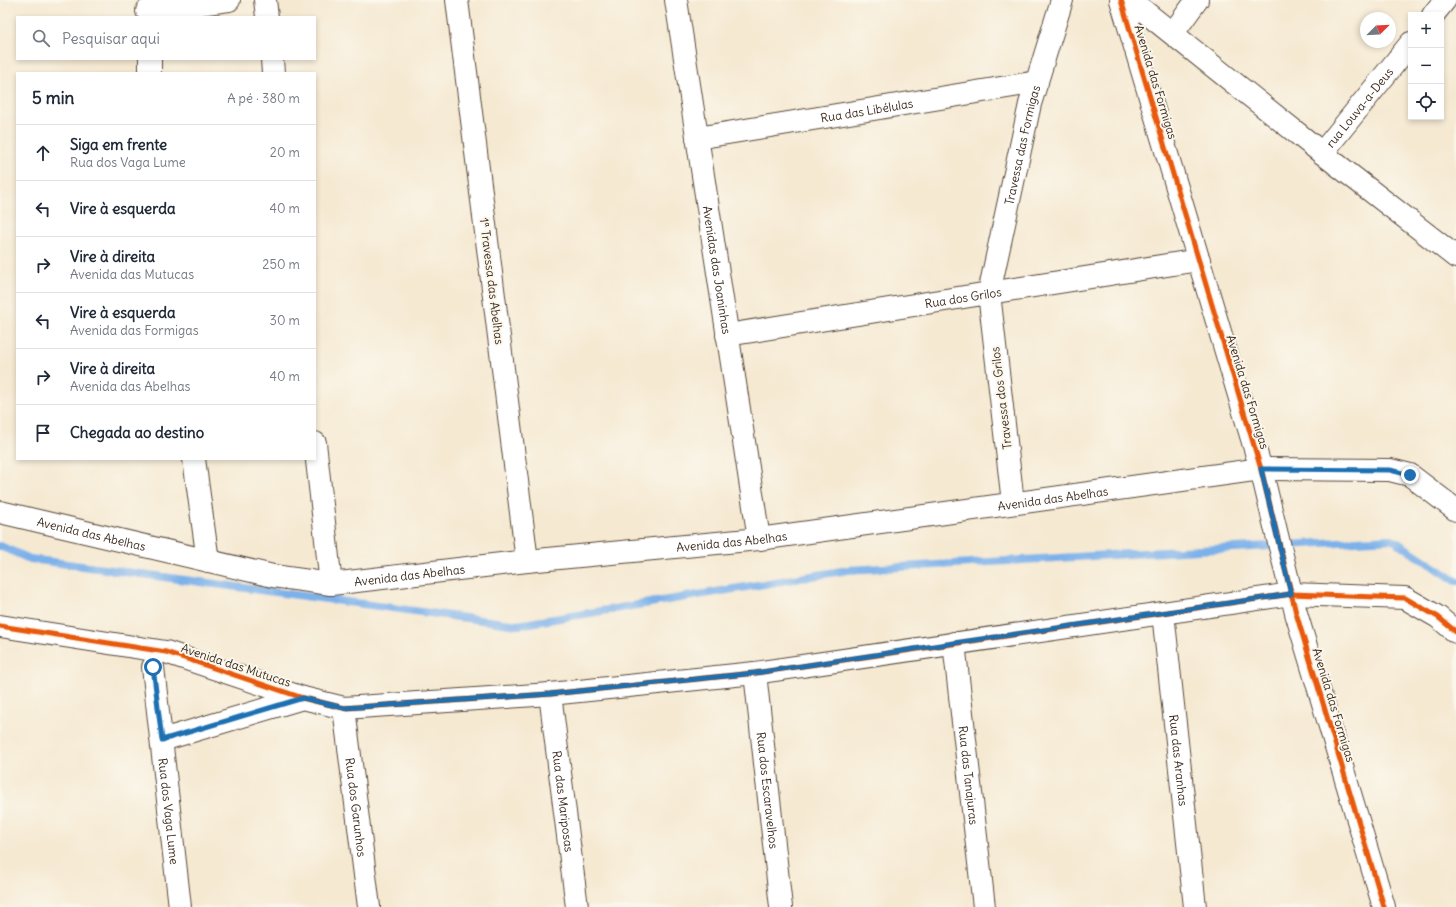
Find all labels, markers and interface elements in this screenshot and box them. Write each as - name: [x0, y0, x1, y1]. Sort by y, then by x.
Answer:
- north arrow: [1360, 12, 1396, 48]
- map controls: [1408, 12, 1444, 120]
- button: +: [1408, 12, 1444, 48]
- search box: [16, 16, 316, 60]
- street label: Avenida das Formigas: [1131, 23, 1181, 141]
- icon: search: [30, 27, 52, 49]
- text: Pesquisar aqui: [62, 29, 160, 48]
- button: −: [1408, 48, 1444, 84]
- street label: rua Louva-a-Deus: [1322, 64, 1396, 150]
- street label: Travessa das Formigas: [1001, 83, 1043, 206]
- button: locate: [1408, 84, 1444, 120]
- text: 5 min: [32, 87, 74, 109]
- text: A pé · 380 m: [227, 90, 300, 107]
- street label: Rua das Libélulas: [819, 95, 914, 125]
- text: Siga em frente: [70, 135, 167, 154]
- icon: ahead: [32, 142, 54, 164]
- text: 20 m: [270, 144, 300, 161]
- text: Rua dos Vaga Lume: [70, 154, 186, 171]
- icon: left: [32, 198, 54, 220]
- text: Vire à esquerda: [70, 199, 176, 218]
- text: 40 m: [269, 200, 300, 217]
- street label: Avenidas das Joaninhas: [700, 205, 735, 335]
- street label: 1ª Travessa das Abelhas: [477, 217, 507, 345]
- text: Vire à direita: [70, 247, 155, 266]
- icon: right: [32, 254, 54, 276]
- text: 250 m: [262, 256, 300, 273]
- text: Avenida das Mutucas: [70, 266, 194, 283]
- street label: Rua dos Grilos: [923, 284, 1002, 311]
- text: Vire à esquerda: [70, 303, 176, 322]
- icon: left: [32, 310, 54, 332]
- text: 30 m: [270, 312, 300, 329]
- text: Avenida das Formigas: [70, 322, 199, 339]
- street label: Avenida das Formigas: [1223, 333, 1273, 451]
- street label: Travessa dos Grilos: [987, 346, 1015, 450]
- text: Vire à direita: [70, 359, 155, 378]
- icon: right: [32, 366, 54, 388]
- text: 40 m: [269, 368, 300, 385]
- text: Avenida das Abelhas: [70, 378, 191, 395]
- icon: arrive: [32, 422, 54, 444]
- text: Chegada ao destino: [70, 423, 204, 442]
- route end: [1401, 466, 1419, 484]
- street label: Avenida das Abelhas: [997, 483, 1109, 513]
- street label: Avenida das Abelhas: [36, 513, 147, 553]
- street label: Avenida das Abelhas: [676, 528, 788, 554]
- street label: Avenida das Abelhas: [353, 561, 466, 589]
- street label: Avenida das Mutucas: [179, 640, 293, 690]
- street label: Avenida das Formigas: [1309, 646, 1359, 764]
- route start: [144, 658, 162, 676]
- street label: Rua das Aranhas: [1167, 714, 1191, 807]
- street label: Rua das Tanajuras: [956, 725, 982, 825]
- street label: Rua dos Escaravelhos: [754, 731, 782, 850]
- street label: Rua das Mariposas: [550, 750, 577, 853]
- street label: Rua dos Vaga Lume: [156, 757, 183, 865]
- street label: Rua dos Garunhos: [343, 757, 370, 858]

